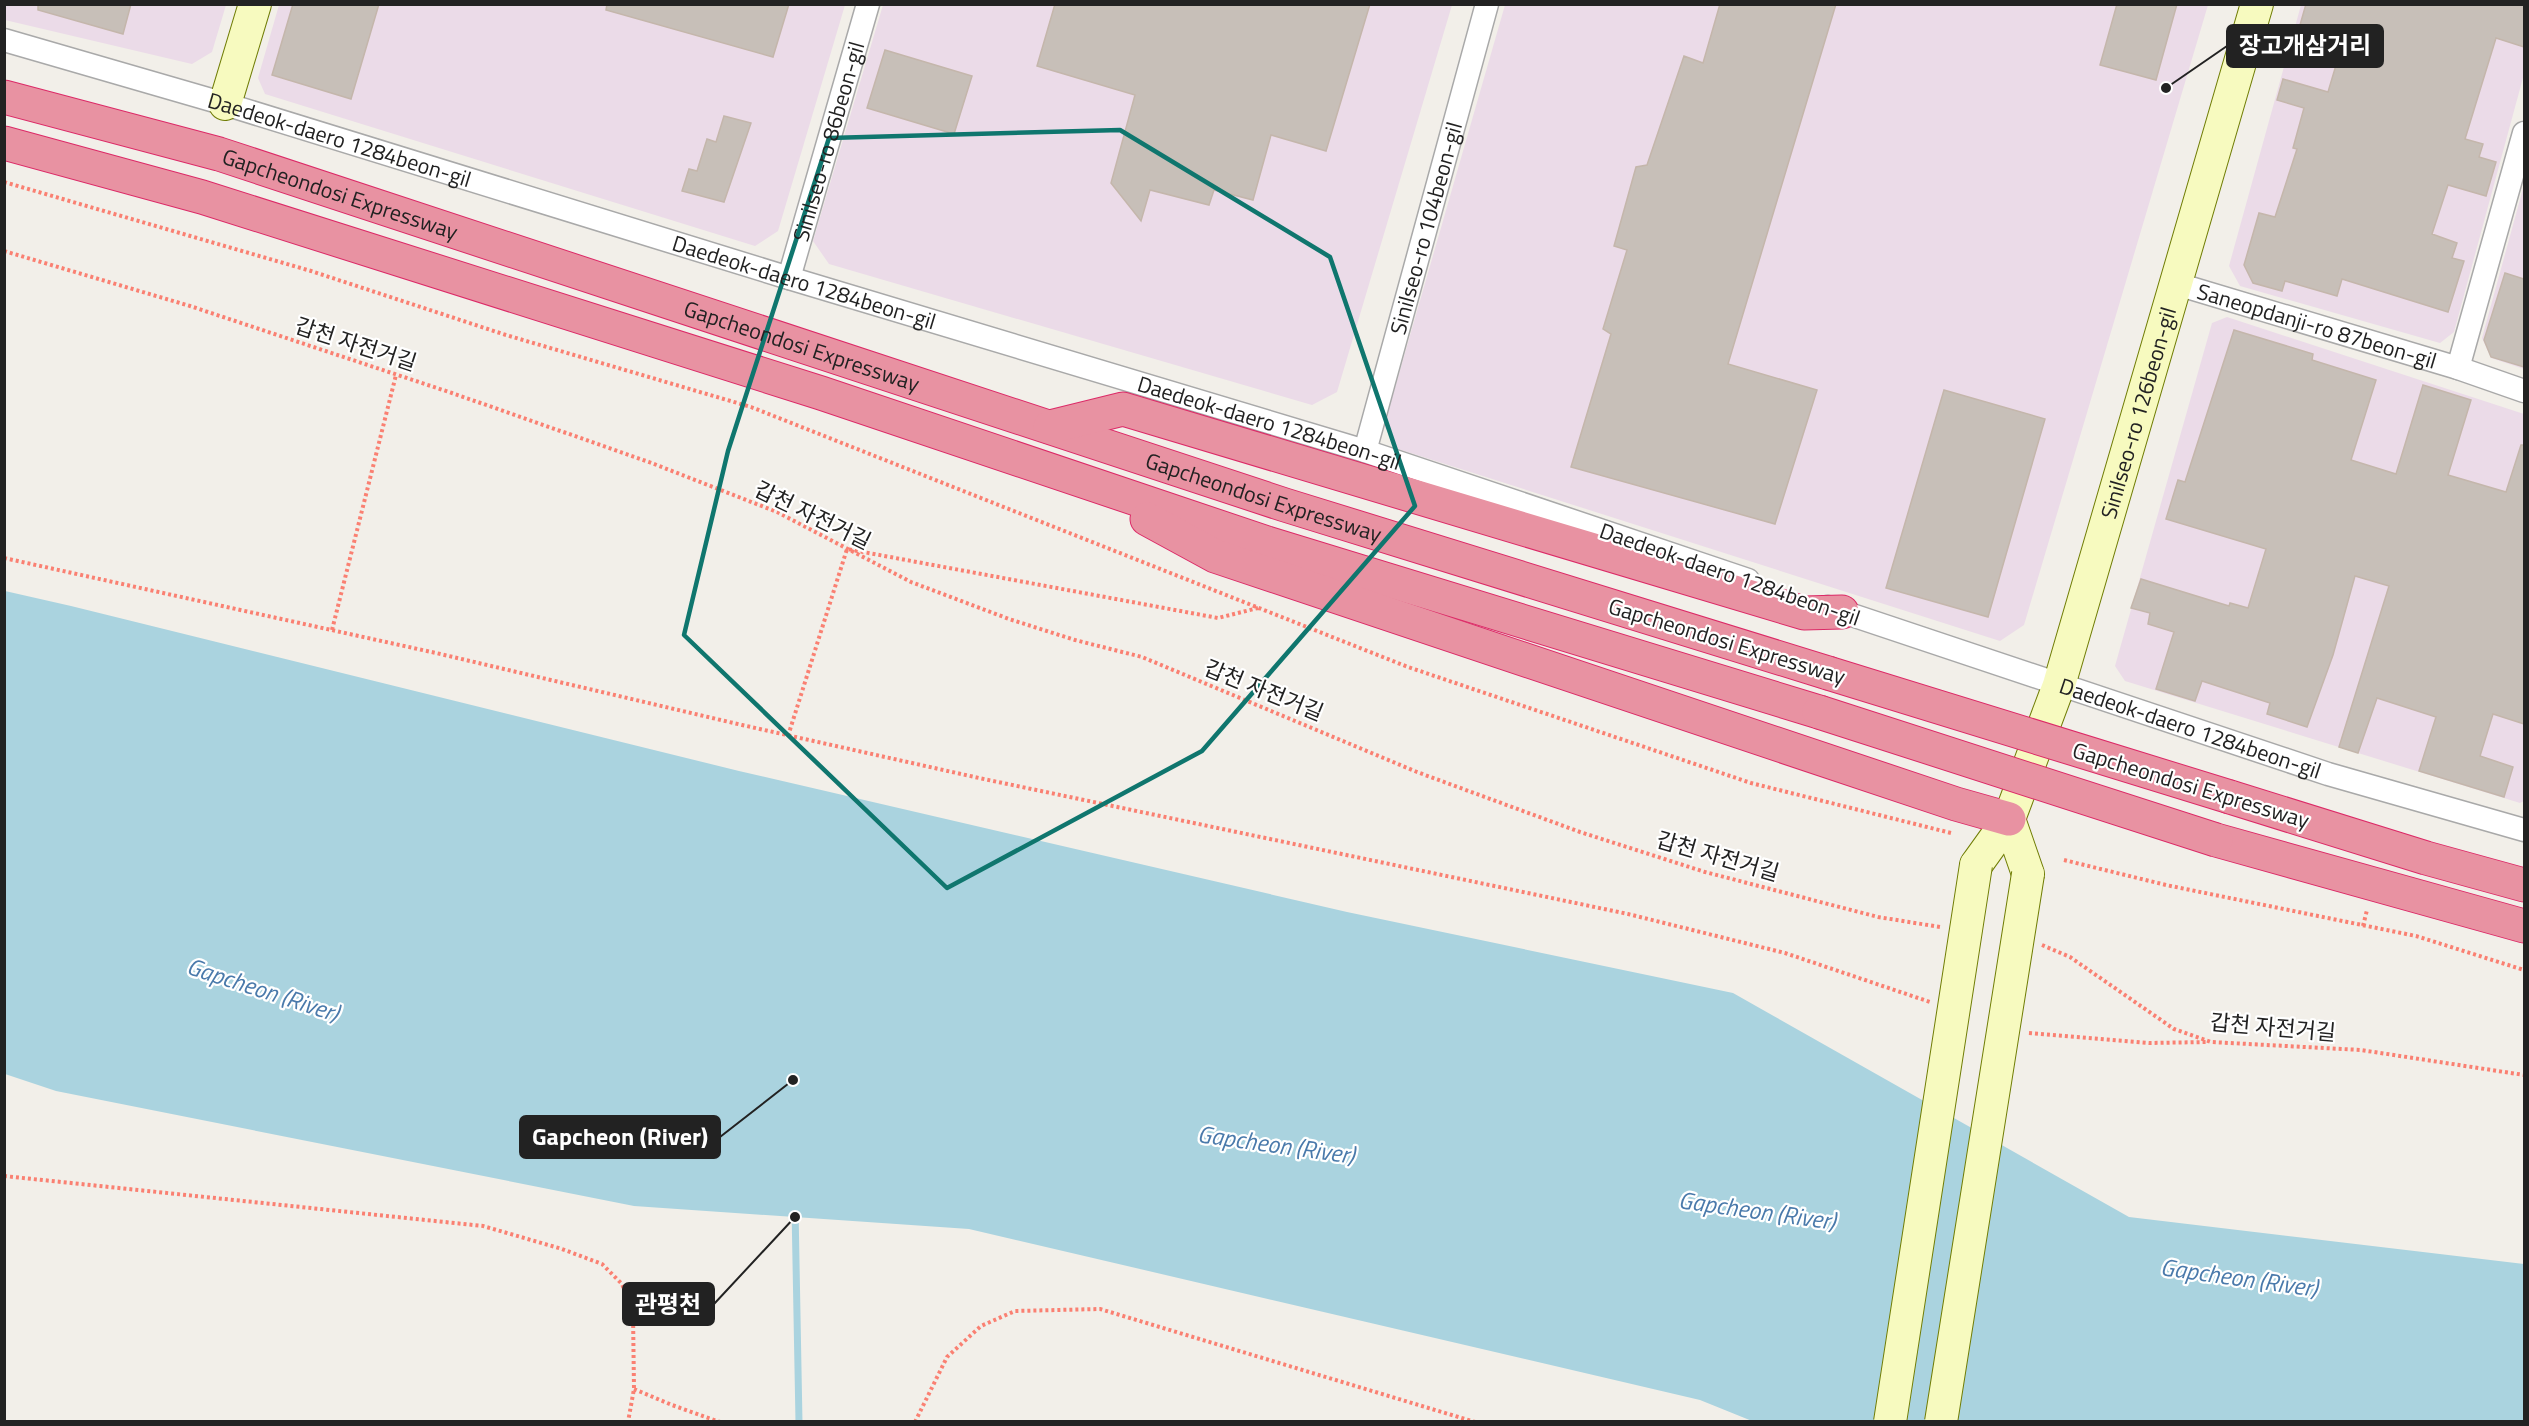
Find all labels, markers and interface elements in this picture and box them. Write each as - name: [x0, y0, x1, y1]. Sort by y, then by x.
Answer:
- callout: 장고개삼거리: [2227, 25, 2383, 67]
- text: 장고개삼거리: [2239, 27, 2371, 63]
- street label: Sinilseo-ro 86beon-gil: [783, 38, 873, 246]
- street label: Daedeok-daero 1284beon-gil: [204, 83, 476, 196]
- street label: Sinilseo-ro 104beon-gil: [1381, 118, 1471, 338]
- street label: Gapcheondosi Expressway: [218, 139, 463, 249]
- street label: Daedeok-daero 1284beon-gil: [668, 226, 940, 338]
- street label: Saneopdanji-ro 87beon-gil: [2193, 274, 2441, 378]
- street label: Gapcheondosi Expressway: [680, 291, 924, 401]
- street label: Sinilseo-ro 126beon-gil: [2091, 303, 2185, 523]
- street label: 갑천 자전거길: [291, 308, 421, 380]
- street label: Daedeok-daero 1284beon-gil: [1133, 367, 1406, 479]
- street label: Gapcheondosi Expressway: [1141, 443, 1386, 551]
- street label: 갑천 자전거길: [749, 472, 877, 558]
- street label: Daedeok-daero 1284beon-gil: [1595, 513, 1865, 635]
- street label: Gapcheondosi Expressway: [1604, 589, 1850, 693]
- street label: 갑천 자전거길: [1199, 651, 1329, 729]
- street label: Daedeok-daero 1284beon-gil: [2055, 668, 2326, 788]
- street label: Gapcheondosi Expressway: [2068, 733, 2314, 837]
- street label: 갑천 자전거길: [1653, 822, 1783, 890]
- water label: Gapcheon (River): [182, 947, 345, 1031]
- street label: 갑천 자전거길: [2209, 1005, 2337, 1049]
- water label: Gapcheon (River): [1195, 1115, 1358, 1173]
- callout: Gapcheon (River): [520, 1116, 720, 1158]
- text: Gapcheon (River): [532, 1118, 708, 1154]
- water label: Gapcheon (River): [1676, 1181, 1839, 1239]
- water label: Gapcheon (River): [2158, 1248, 2321, 1306]
- callout: 관평천: [623, 1283, 714, 1325]
- text: 관평천: [635, 1286, 701, 1322]

